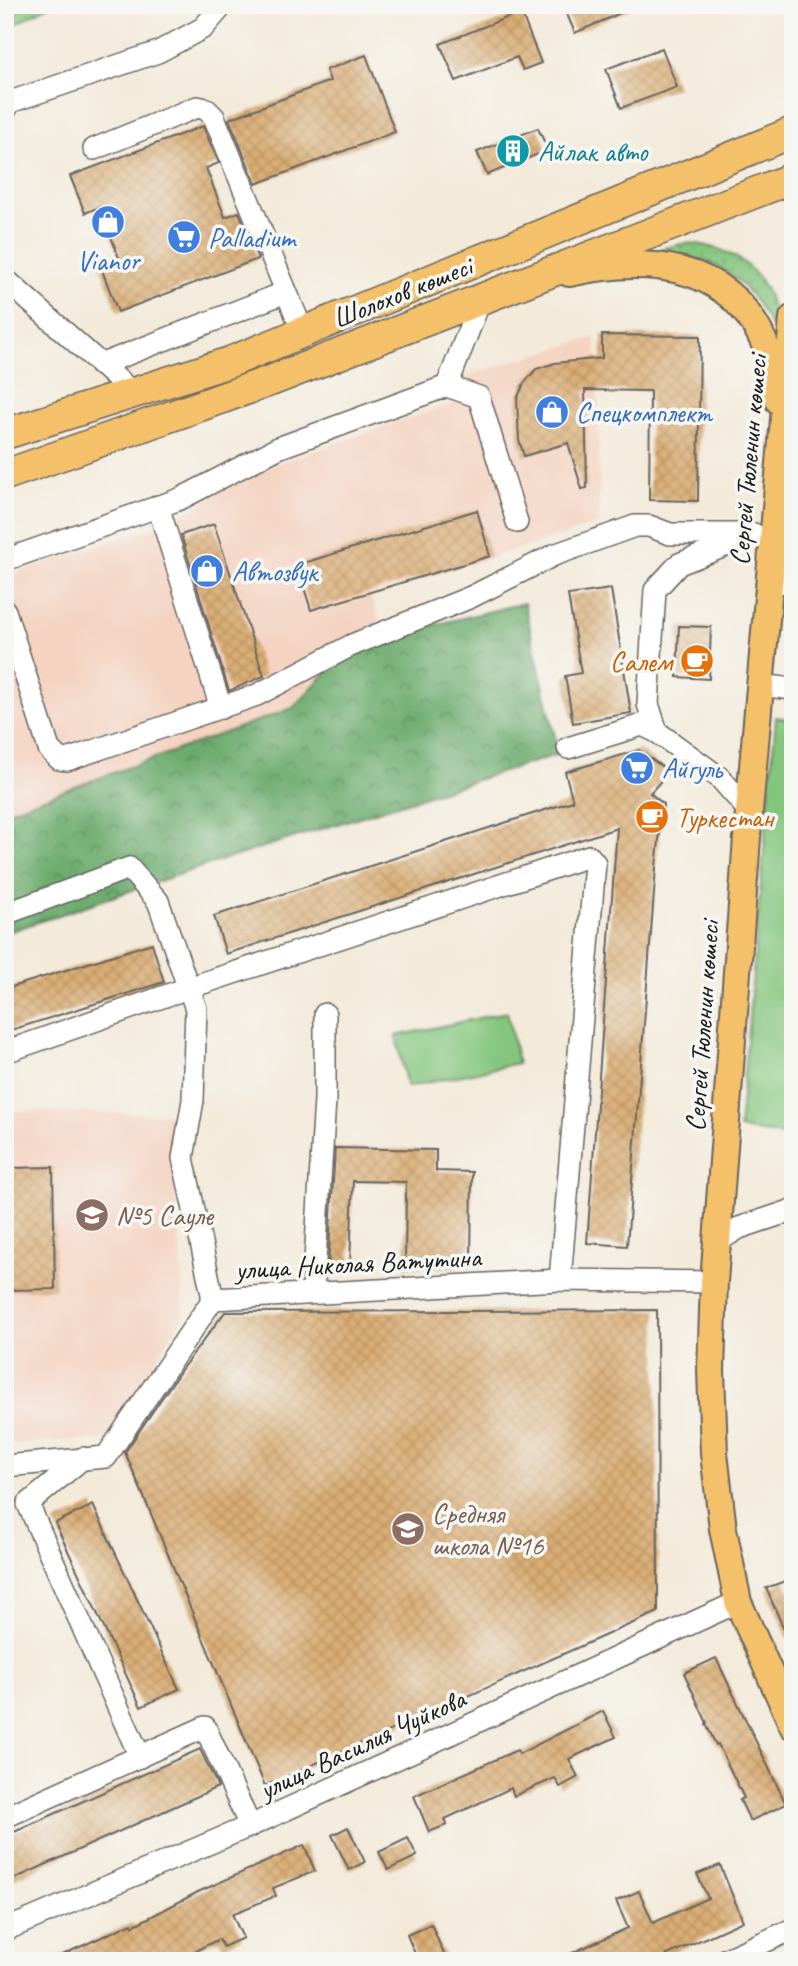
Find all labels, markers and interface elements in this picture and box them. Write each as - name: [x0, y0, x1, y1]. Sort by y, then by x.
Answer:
- building icon: Айлак авто: [494, 132, 532, 170]
- place label: Айлак авто: [538, 134, 649, 169]
- shop icon: Vianor: [89, 203, 127, 241]
- supermarket icon: Palladium: [165, 218, 203, 256]
- place label: Palladium: [208, 220, 297, 255]
- place label: Vianor: [77, 243, 141, 278]
- street label: Шолохов көшесі: [327, 247, 480, 336]
- street label: Сергей Тюленин көшесі: [721, 349, 775, 567]
- shop icon: Спецкомплект: [533, 393, 571, 431]
- place label: Спецкомплект: [576, 395, 714, 430]
- shop icon: Автозвук: [188, 552, 226, 590]
- place label: Автозвук: [232, 554, 320, 589]
- cafe icon: Салем: [678, 642, 716, 680]
- place label: Салем: [610, 644, 675, 679]
- supermarket icon: Айгуль: [618, 749, 656, 787]
- place label: Айгуль: [662, 751, 724, 786]
- cafe icon: Туркестан: [633, 798, 671, 836]
- place label: Туркестан: [676, 800, 775, 835]
- street label: Сергей Тюленин көшесі: [677, 916, 727, 1133]
- school or university icon: №5 Сауле: [73, 1196, 111, 1234]
- place label: №5 Сауле: [116, 1198, 215, 1233]
- street label: улица Николая Ватутина: [232, 1239, 483, 1287]
- place label: Средняя школа №16: [432, 1496, 545, 1563]
- school or university icon: Средняя школа №16: [389, 1510, 427, 1548]
- street label: улица Василия Чуйкова: [252, 1680, 472, 1808]

